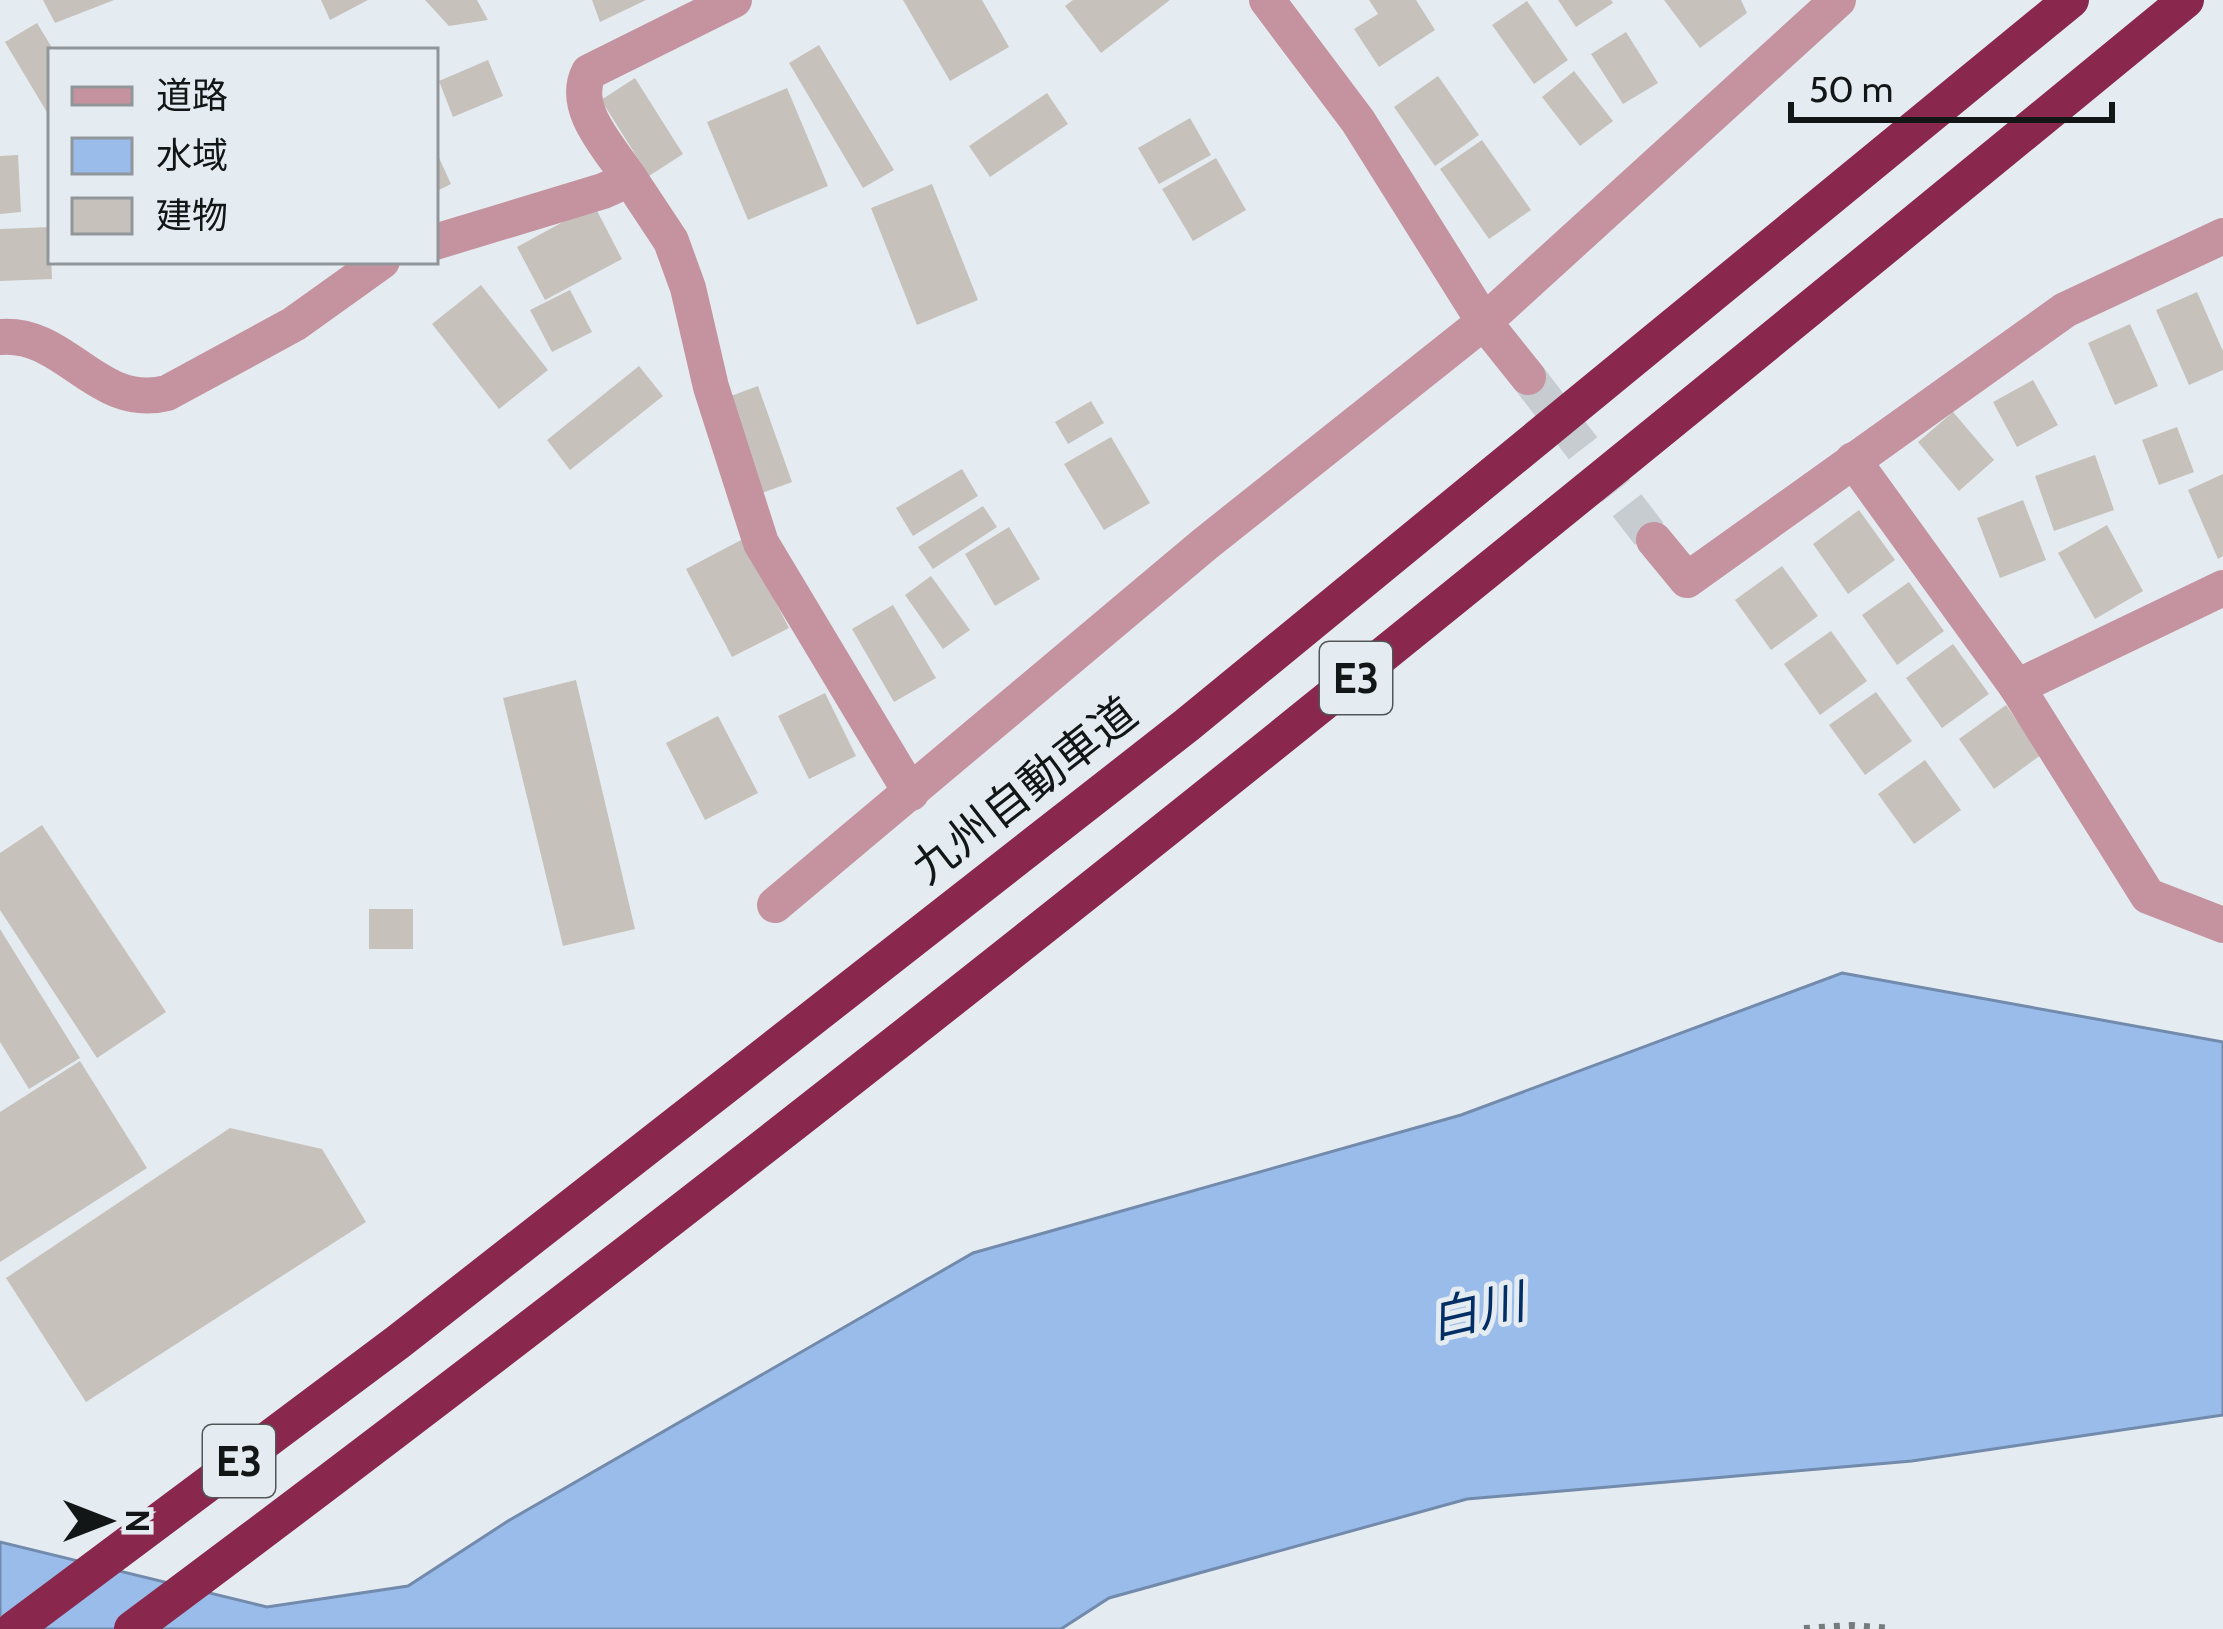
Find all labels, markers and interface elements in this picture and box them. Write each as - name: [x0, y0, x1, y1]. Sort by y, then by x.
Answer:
- legend: [48, 48, 438, 264]
- scale bar: [1791, 48, 2112, 122]
- text: 50 m: [1809, 67, 1893, 111]
- text: 道路: [156, 73, 228, 117]
- text: 水域: [156, 133, 228, 177]
- text: 建物: [156, 193, 228, 237]
- road number: E3: [1320, 642, 1392, 714]
- street label: 九州自動車道: [901, 686, 1147, 894]
- water label: 白川: [1424, 1271, 1535, 1350]
- road number: E3: [203, 1425, 275, 1497]
- north arrow: [48, 1461, 168, 1581]
- text: N: [118, 1509, 158, 1533]

